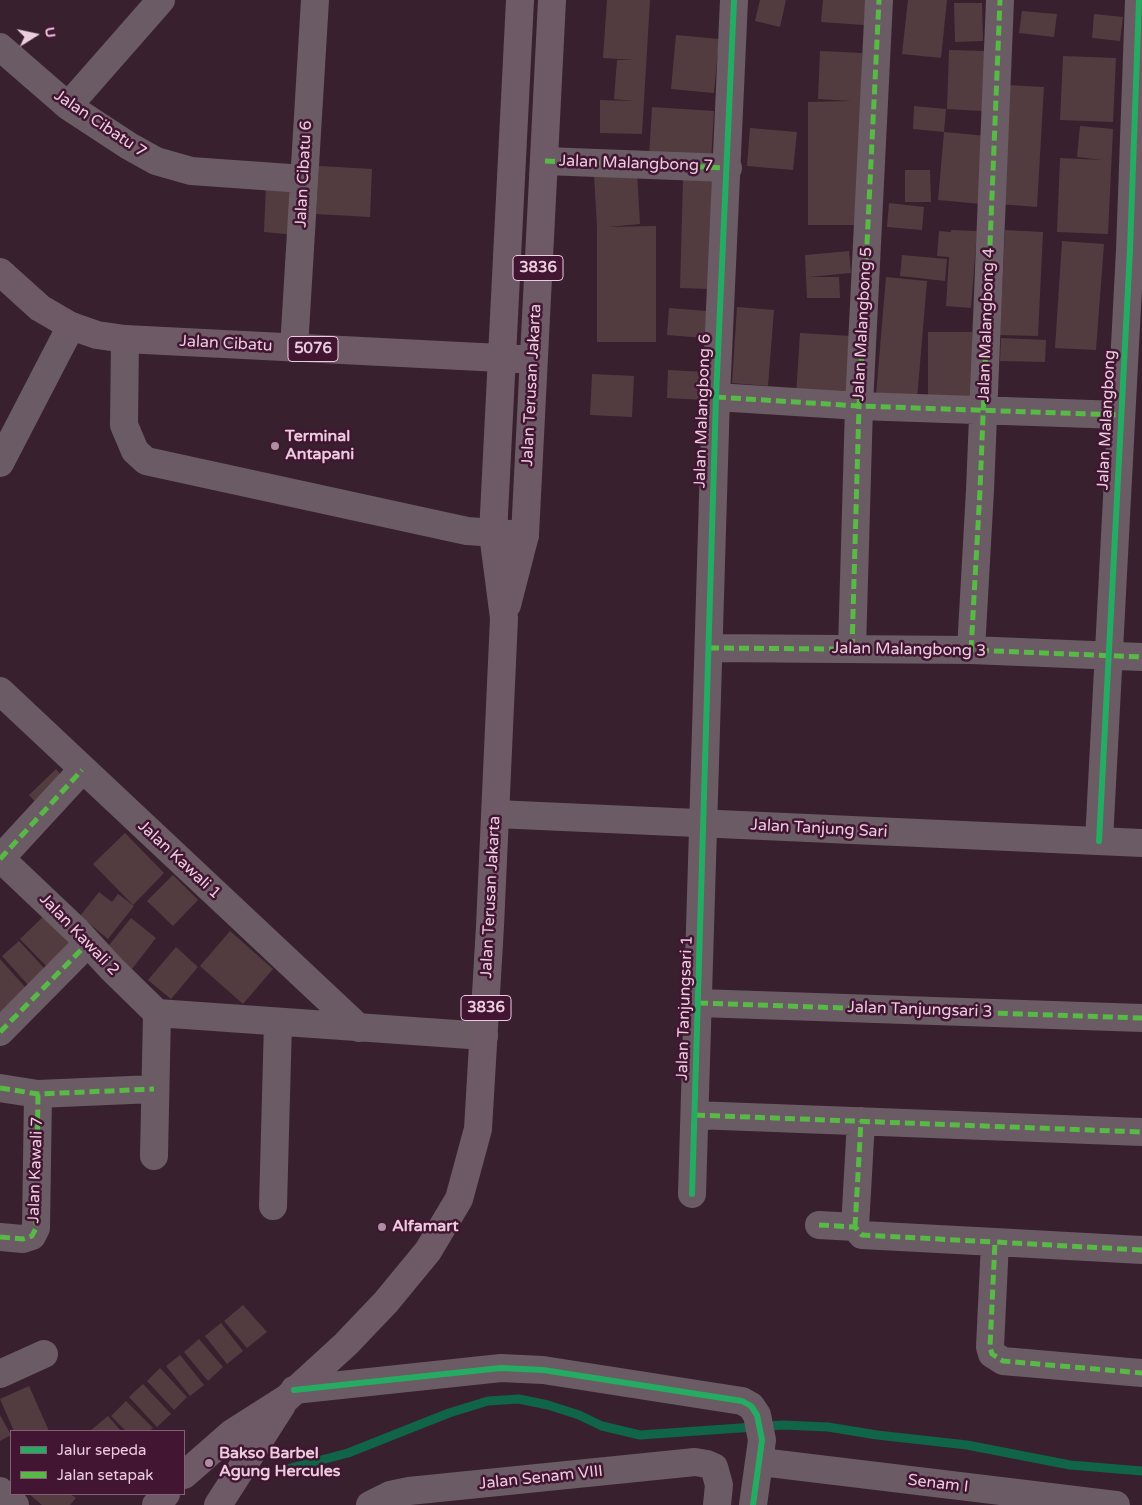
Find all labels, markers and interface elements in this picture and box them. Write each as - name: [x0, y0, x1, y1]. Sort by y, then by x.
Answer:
- north arrow: [10, 10, 60, 60]
- text: U: [41, 26, 60, 39]
- street label: Jalan Cibatu 7: [50, 86, 150, 162]
- street label: Jalan Cibatu 6: [292, 120, 316, 228]
- street label: Jalan Malangbong 7: [558, 152, 714, 176]
- street label: Jalan Malangbong 5: [849, 246, 877, 402]
- street label: Jalan Malangbong 4: [975, 247, 999, 403]
- road number: 3836: [513, 256, 563, 280]
- street label: Jalan Terusan Jakarta: [518, 303, 546, 467]
- street label: Jalan Cibatu: [179, 332, 273, 356]
- street label: Jalan Malangbong 6: [691, 333, 715, 489]
- road number: 5076: [288, 336, 338, 362]
- street label: Jalan Malangbong: [1094, 349, 1120, 491]
- place label: Terminal Antapani: [285, 427, 354, 465]
- marker: Terminal Antapani: [269, 440, 281, 452]
- street label: Jalan Malangbong 3: [832, 639, 986, 661]
- street label: Jalan Terusan Jakarta: [477, 815, 505, 979]
- street label: Jalan Tanjung Sari: [750, 816, 888, 842]
- street label: Jalan Kawali 1: [133, 817, 225, 903]
- street label: Jalan Kawali 2: [35, 890, 123, 980]
- street label: Jalan Tanjungsari 1: [673, 935, 697, 1081]
- road number: 3836: [461, 996, 511, 1020]
- street label: Jalan Tanjungsari 3: [847, 998, 993, 1022]
- street label: Jalan Kawali 7: [25, 1116, 47, 1224]
- place label: Alfamart: [392, 1217, 459, 1237]
- marker: Alfamart: [376, 1221, 388, 1233]
- legend: [10, 1430, 185, 1495]
- text: Jalur sepeda: [57, 1441, 146, 1459]
- place label: Bakso Barbel Agung Hercules: [219, 1444, 340, 1482]
- marker: Bakso Barbel Agung Hercules: [203, 1457, 215, 1469]
- street label: Jalan Senam VIII: [478, 1462, 604, 1494]
- text: Jalan setapak: [57, 1466, 154, 1484]
- street label: Senam I: [907, 1471, 969, 1497]

